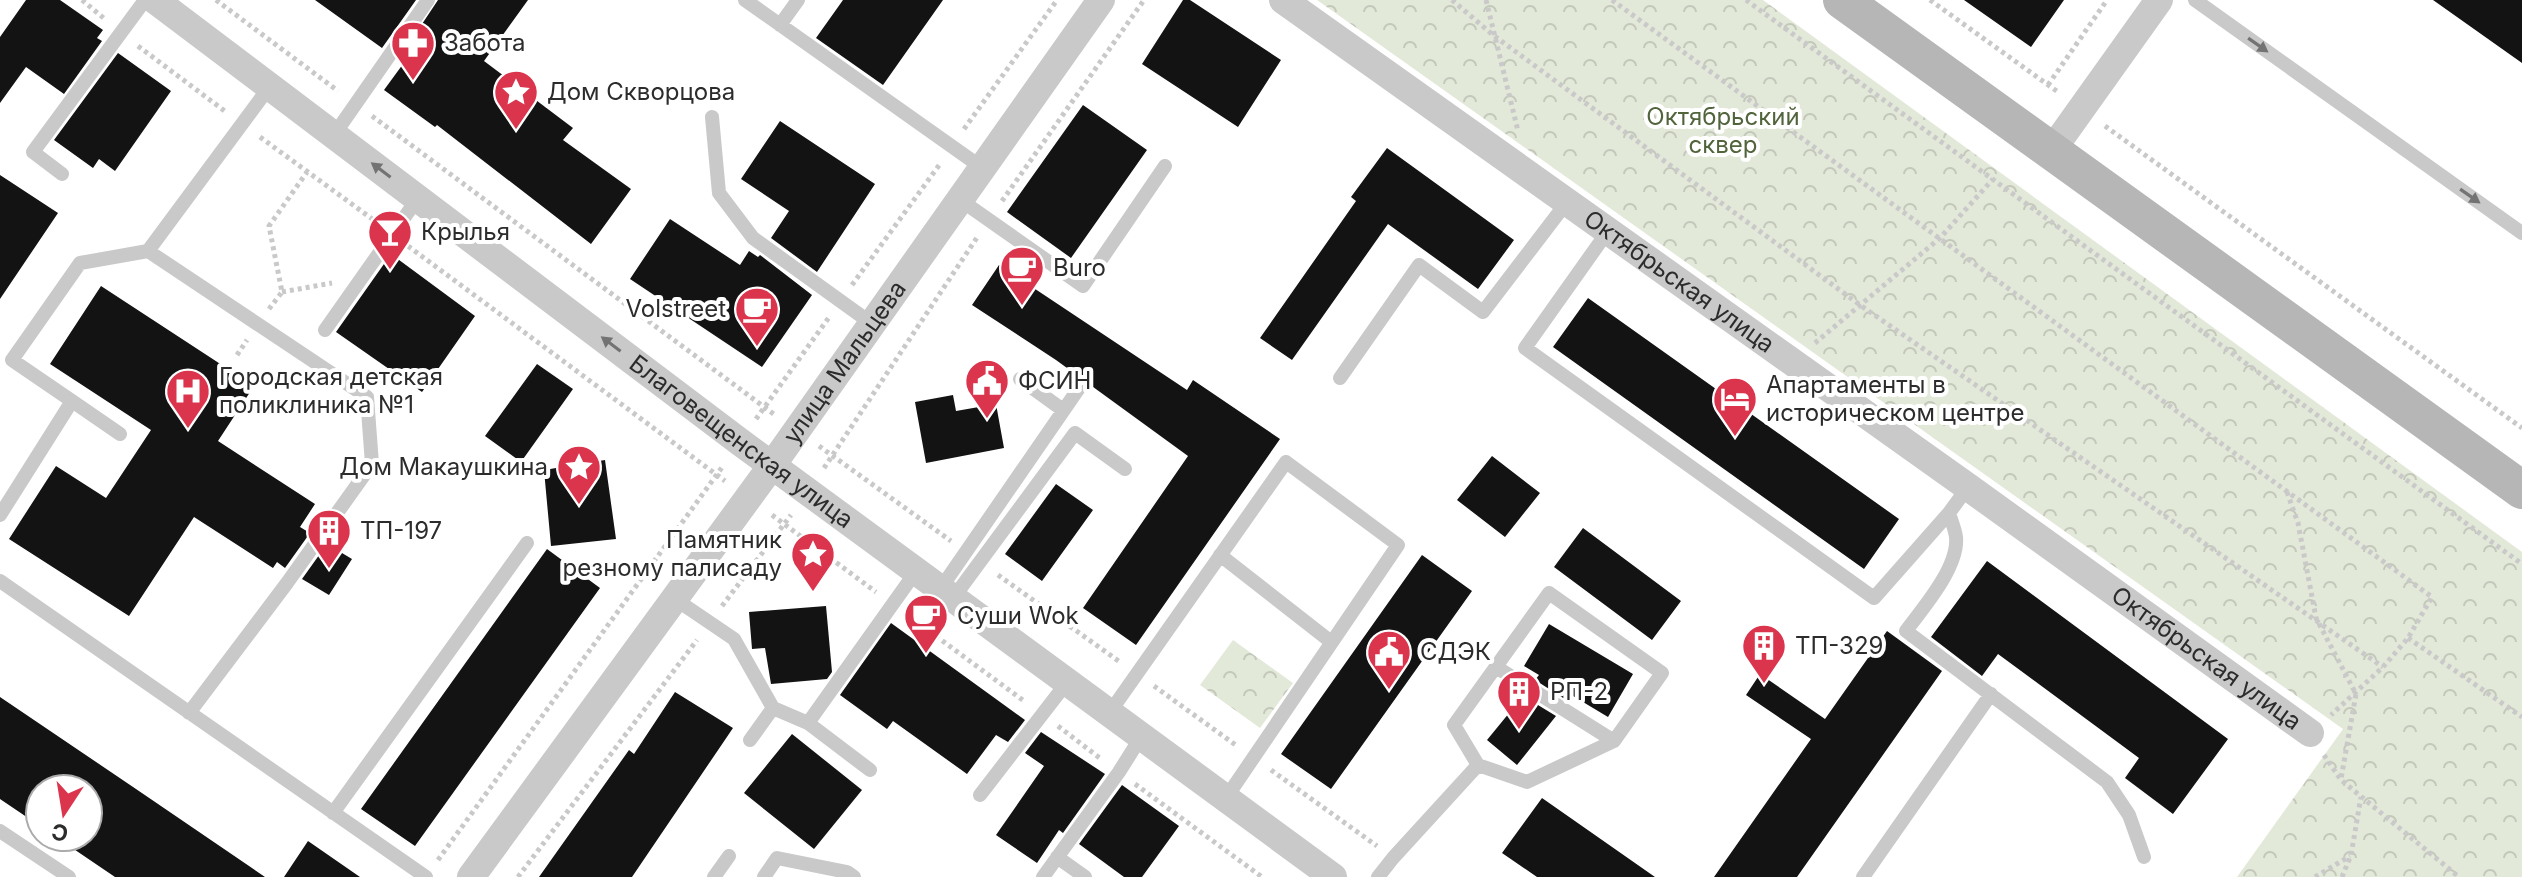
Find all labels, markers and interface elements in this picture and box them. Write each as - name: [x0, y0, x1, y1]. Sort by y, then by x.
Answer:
- pharmacy icon: Забота: [389, 19, 437, 82]
- place label: Забота: [444, 28, 526, 57]
- one-way arrow: [2248, 37, 2269, 52]
- place icon: Дом Скворцова: [492, 68, 540, 131]
- place label: Дом Скворцова: [547, 77, 735, 106]
- park label: Октябрьский сквер: [1646, 102, 1800, 159]
- one-way arrow: [371, 163, 392, 179]
- one-way arrow: [2460, 188, 2481, 203]
- street label: Октябрьская улица: [1579, 204, 1780, 359]
- bar icon: Крылья: [366, 208, 414, 271]
- place label: Крылья: [421, 217, 510, 246]
- cafe icon: Buro: [998, 244, 1046, 307]
- place label: Buro: [1053, 253, 1106, 282]
- street label: улица Мальцева: [777, 275, 912, 449]
- cafe icon: Volstreet: [733, 285, 781, 348]
- place label: Volstreet: [625, 294, 726, 323]
- one-way arrow: [601, 336, 621, 352]
- street label: Благовещенская улица: [624, 349, 859, 534]
- public building icon: ФСИН: [963, 357, 1011, 420]
- place label: Городская детская поликлиника №1: [219, 362, 443, 419]
- place label: ФСИН: [1018, 366, 1091, 395]
- hospital icon: Городская детская поликлиника №1: [164, 367, 212, 430]
- place label: Апартаменты в историческом центре: [1766, 370, 2024, 427]
- hotel icon: Апартаменты в историческом центре: [1711, 375, 1759, 438]
- place icon: Дом Макаушкина: [555, 443, 603, 506]
- place label: Дом Макаушкина: [339, 452, 548, 481]
- building icon: ТП-197: [305, 507, 353, 570]
- place label: ТП-197: [360, 516, 442, 545]
- place label: Памятник резному палисаду: [563, 525, 782, 582]
- place icon: Памятник резному палисаду: [789, 530, 837, 593]
- street label: Октябрьская улица: [2106, 580, 2307, 736]
- cafe icon: Суши Wok: [902, 592, 950, 655]
- place label: Суши Wok: [957, 601, 1079, 630]
- building icon: ТП-329: [1740, 622, 1788, 685]
- public building icon: СДЭК: [1365, 628, 1413, 691]
- place label: ТП-329: [1795, 631, 1883, 660]
- place label: СДЭК: [1420, 637, 1491, 666]
- building icon: РП-2: [1495, 668, 1543, 731]
- place label: РП-2: [1550, 677, 1608, 706]
- north arrow: [24, 773, 104, 853]
- text: С: [49, 818, 71, 847]

